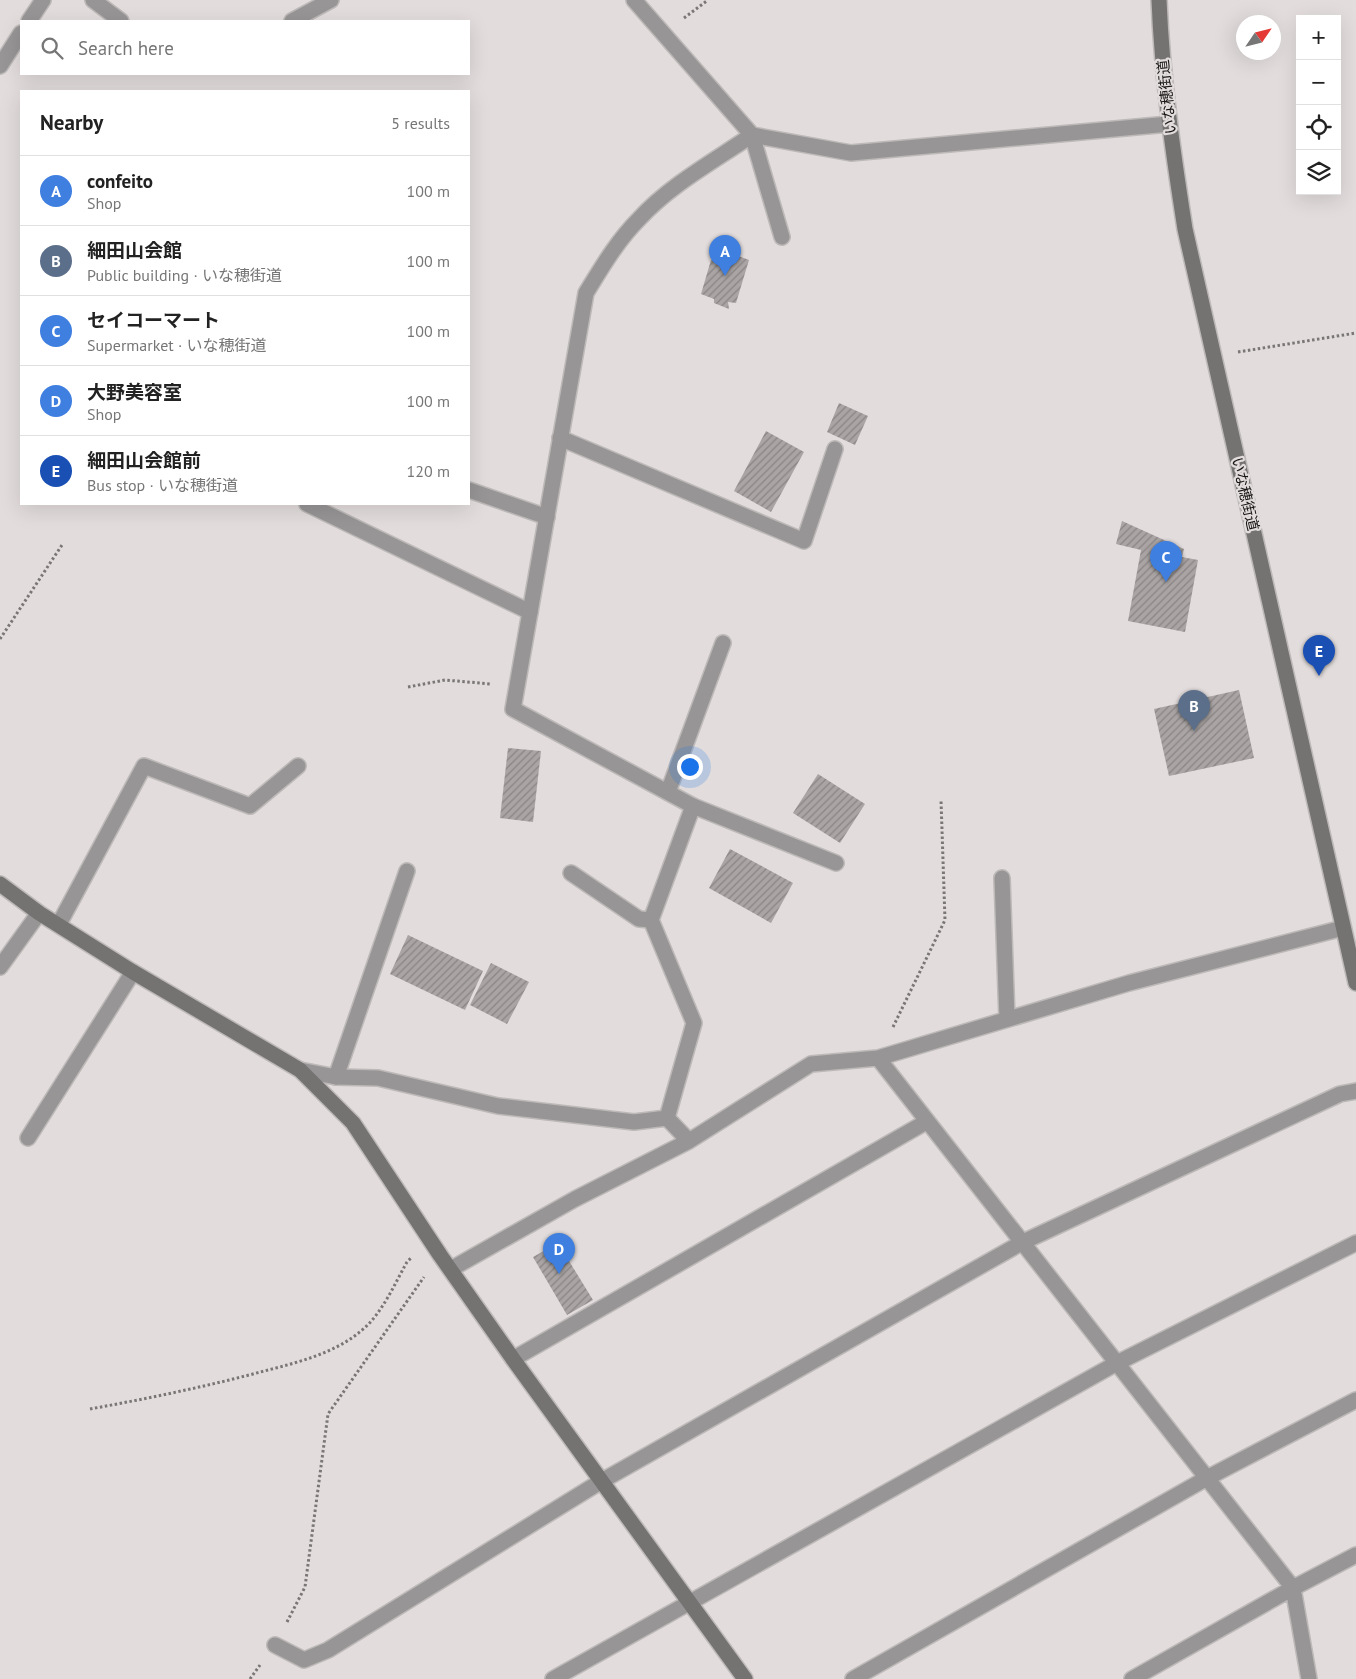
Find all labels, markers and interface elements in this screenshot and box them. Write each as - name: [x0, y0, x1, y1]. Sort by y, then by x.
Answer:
- north arrow: [1236, 15, 1281, 60]
- map controls: [1296, 15, 1341, 195]
- button: +: [1296, 15, 1341, 60]
- search box: [20, 20, 470, 75]
- icon: search: [38, 34, 66, 62]
- text: Search here: [78, 36, 174, 60]
- street label: いな穂街道: [1153, 59, 1180, 135]
- button: −: [1296, 60, 1341, 105]
- button: locate: [1296, 105, 1341, 150]
- text: Nearby: [40, 109, 103, 136]
- text: 5 results: [391, 113, 450, 133]
- button: layers: [1296, 150, 1341, 195]
- text: confeito: [87, 169, 153, 193]
- text: A: [51, 181, 61, 201]
- text: 100 m: [407, 181, 450, 201]
- text: Shop: [87, 193, 121, 213]
- pin: A: [709, 235, 741, 276]
- text: 細田山会館: [87, 238, 182, 262]
- text: B: [51, 251, 61, 271]
- text: 100 m: [407, 251, 450, 271]
- text: Public building · いな穂街道: [87, 265, 282, 285]
- text: セイコーマート: [87, 308, 220, 332]
- text: C: [52, 321, 60, 341]
- text: 100 m: [407, 321, 450, 341]
- text: Supermarket · いな穂街道: [87, 335, 267, 355]
- text: 大野美容室: [87, 380, 182, 404]
- text: D: [51, 391, 61, 411]
- text: 100 m: [407, 391, 450, 411]
- text: Shop: [87, 404, 121, 424]
- text: 細田山会館前: [87, 448, 201, 472]
- street label: いな穂街道: [1228, 455, 1263, 533]
- text: E: [52, 461, 60, 481]
- text: 120 m: [407, 461, 450, 481]
- text: Bus stop · いな穂街道: [87, 475, 238, 495]
- pin: C: [1150, 541, 1182, 582]
- pin: E: [1303, 635, 1335, 676]
- pin: B: [1178, 690, 1210, 731]
- your location: [677, 754, 703, 780]
- pin: D: [543, 1233, 575, 1274]

